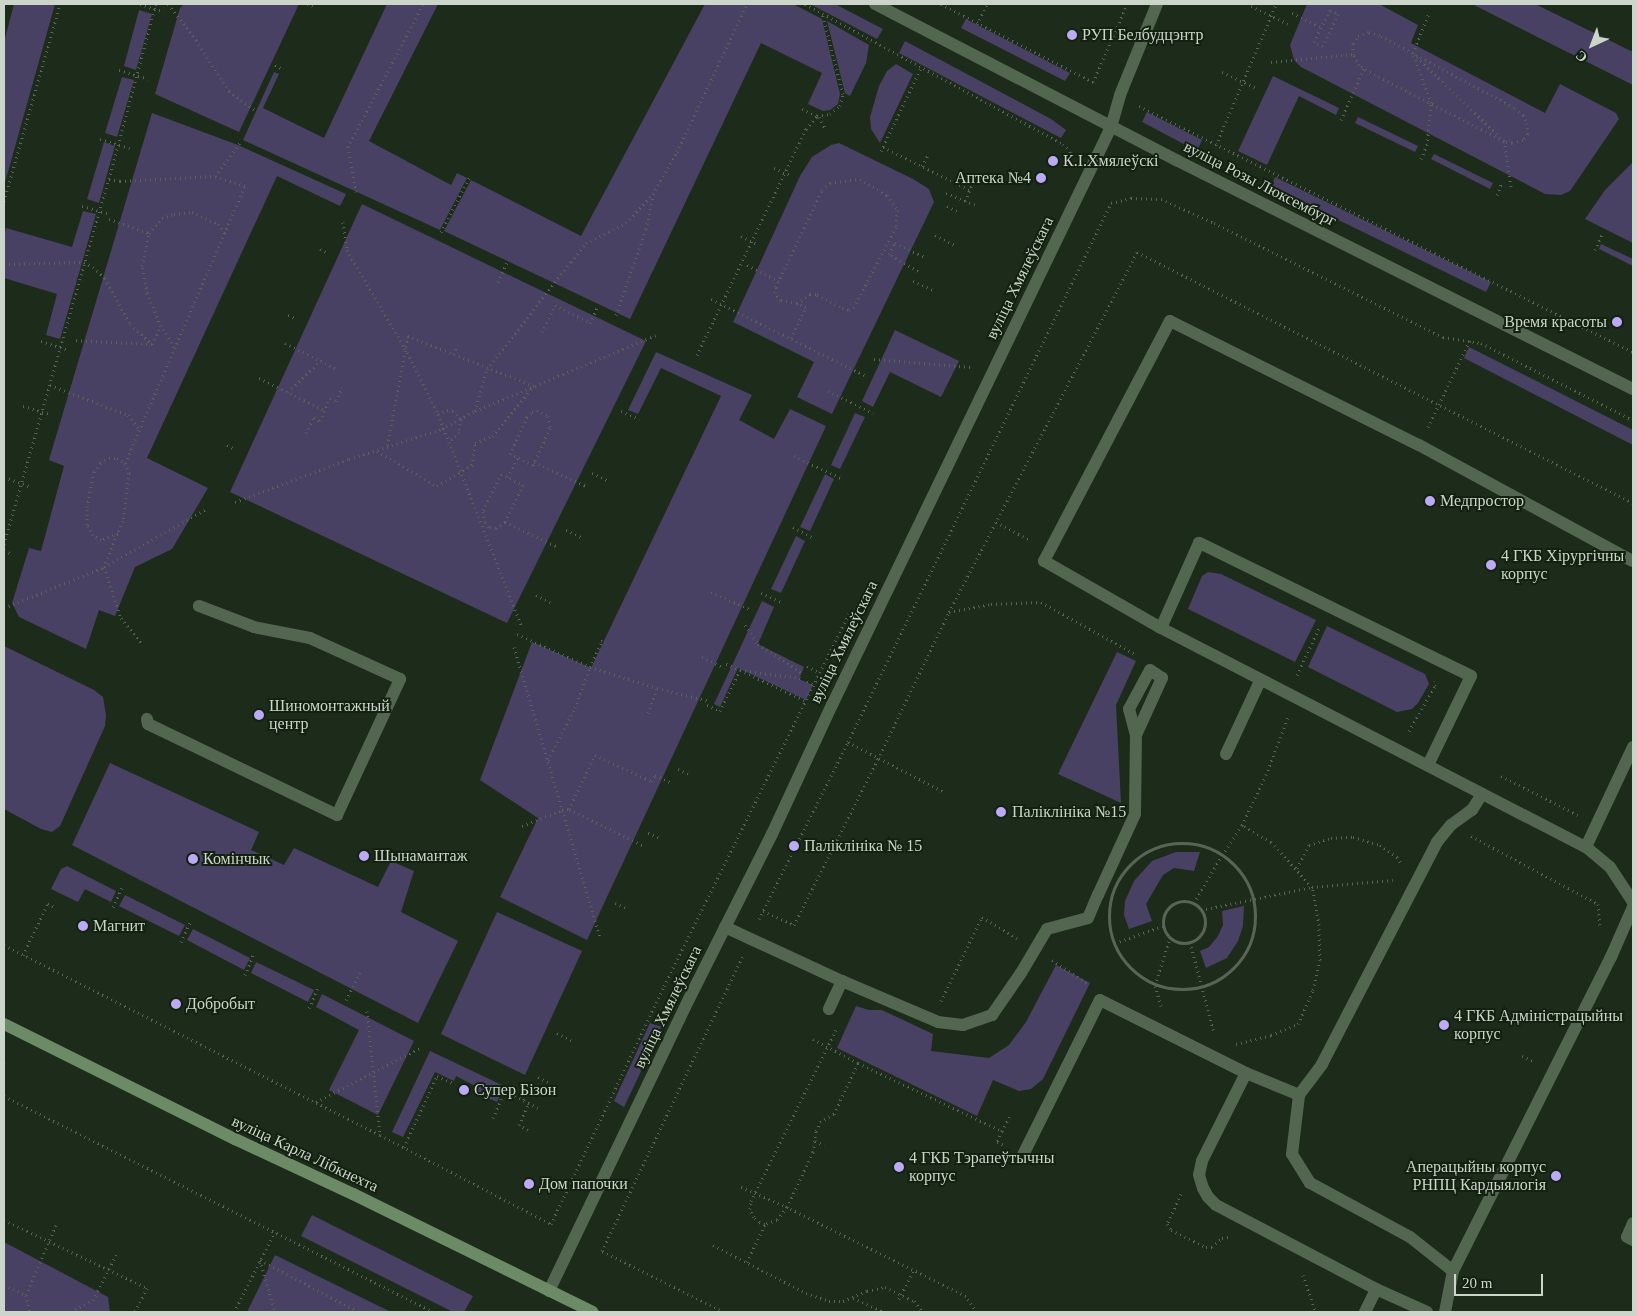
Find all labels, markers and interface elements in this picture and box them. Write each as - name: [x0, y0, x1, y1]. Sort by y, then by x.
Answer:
- north arrow: [1567, 20, 1617, 70]
- place label: РУП Белбудцэнтр: [1082, 25, 1204, 45]
- marker: РУП Белбудцэнтр: [1066, 29, 1078, 41]
- text: С: [1573, 47, 1590, 65]
- street label: вуліца Розы Люксембург: [1180, 137, 1340, 231]
- place label: К.І.Хмялеўскі: [1063, 151, 1158, 171]
- marker: К.І.Хмялеўскі: [1047, 155, 1059, 167]
- place label: Аптека №4: [955, 168, 1031, 188]
- marker: Аптека №4: [1035, 172, 1047, 184]
- street label: вуліца Хмялеўскага: [982, 214, 1058, 342]
- place label: Время красоты: [1504, 312, 1607, 332]
- marker: Время красоты: [1611, 316, 1623, 328]
- place label: Медпростор: [1440, 491, 1524, 511]
- marker: Медпростор: [1424, 495, 1436, 507]
- place label: 4 ГКБ Хірургічны корпус: [1501, 546, 1624, 584]
- marker: 4 ГКБ Хірургічны корпус: [1485, 559, 1497, 571]
- street label: вуліца Хмялеўскага: [806, 578, 882, 706]
- place label: Шиномонтажный центр: [269, 696, 390, 734]
- marker: Шиномонтажный центр: [253, 709, 265, 721]
- place label: Паліклініка №15: [1012, 802, 1126, 822]
- marker: Паліклініка №15: [994, 805, 1008, 819]
- place label: Паліклініка № 15: [804, 836, 922, 856]
- marker: Паліклініка № 15: [788, 840, 800, 852]
- place label: Шынамантаж: [374, 846, 468, 866]
- place label: Комінчык: [203, 849, 270, 869]
- marker: Шынамантаж: [358, 850, 370, 862]
- marker: Комінчык: [187, 853, 199, 865]
- place label: Магнит: [93, 916, 145, 936]
- marker: Магнит: [77, 920, 89, 932]
- street label: вуліца Хмялеўскага: [630, 943, 706, 1071]
- place label: Добробыт: [186, 994, 255, 1014]
- marker: Добробыт: [170, 998, 182, 1010]
- place label: 4 ГКБ Адміністрацыйны корпус: [1454, 1006, 1623, 1044]
- marker: 4 ГКБ Адміністрацыйны корпус: [1438, 1019, 1450, 1031]
- place label: Супер Бізон: [474, 1080, 556, 1100]
- marker: Супер Бізон: [458, 1084, 470, 1096]
- street label: вуліца Карла Лібкнехта: [229, 1112, 381, 1196]
- place label: 4 ГКБ Тэрапеўтычны корпус: [909, 1148, 1054, 1186]
- place label: Аперацыйны корпус РНПЦ Кардыялогія: [1406, 1157, 1546, 1195]
- marker: 4 ГКБ Тэрапеўтычны корпус: [893, 1161, 905, 1173]
- marker: Аперацыйны корпус РНПЦ Кардыялогія: [1550, 1170, 1562, 1182]
- place label: Дом папочки: [539, 1174, 628, 1194]
- marker: Дом папочки: [523, 1178, 535, 1190]
- scale bar: [1457, 1264, 1546, 1296]
- text: 20 m: [1462, 1275, 1492, 1291]

